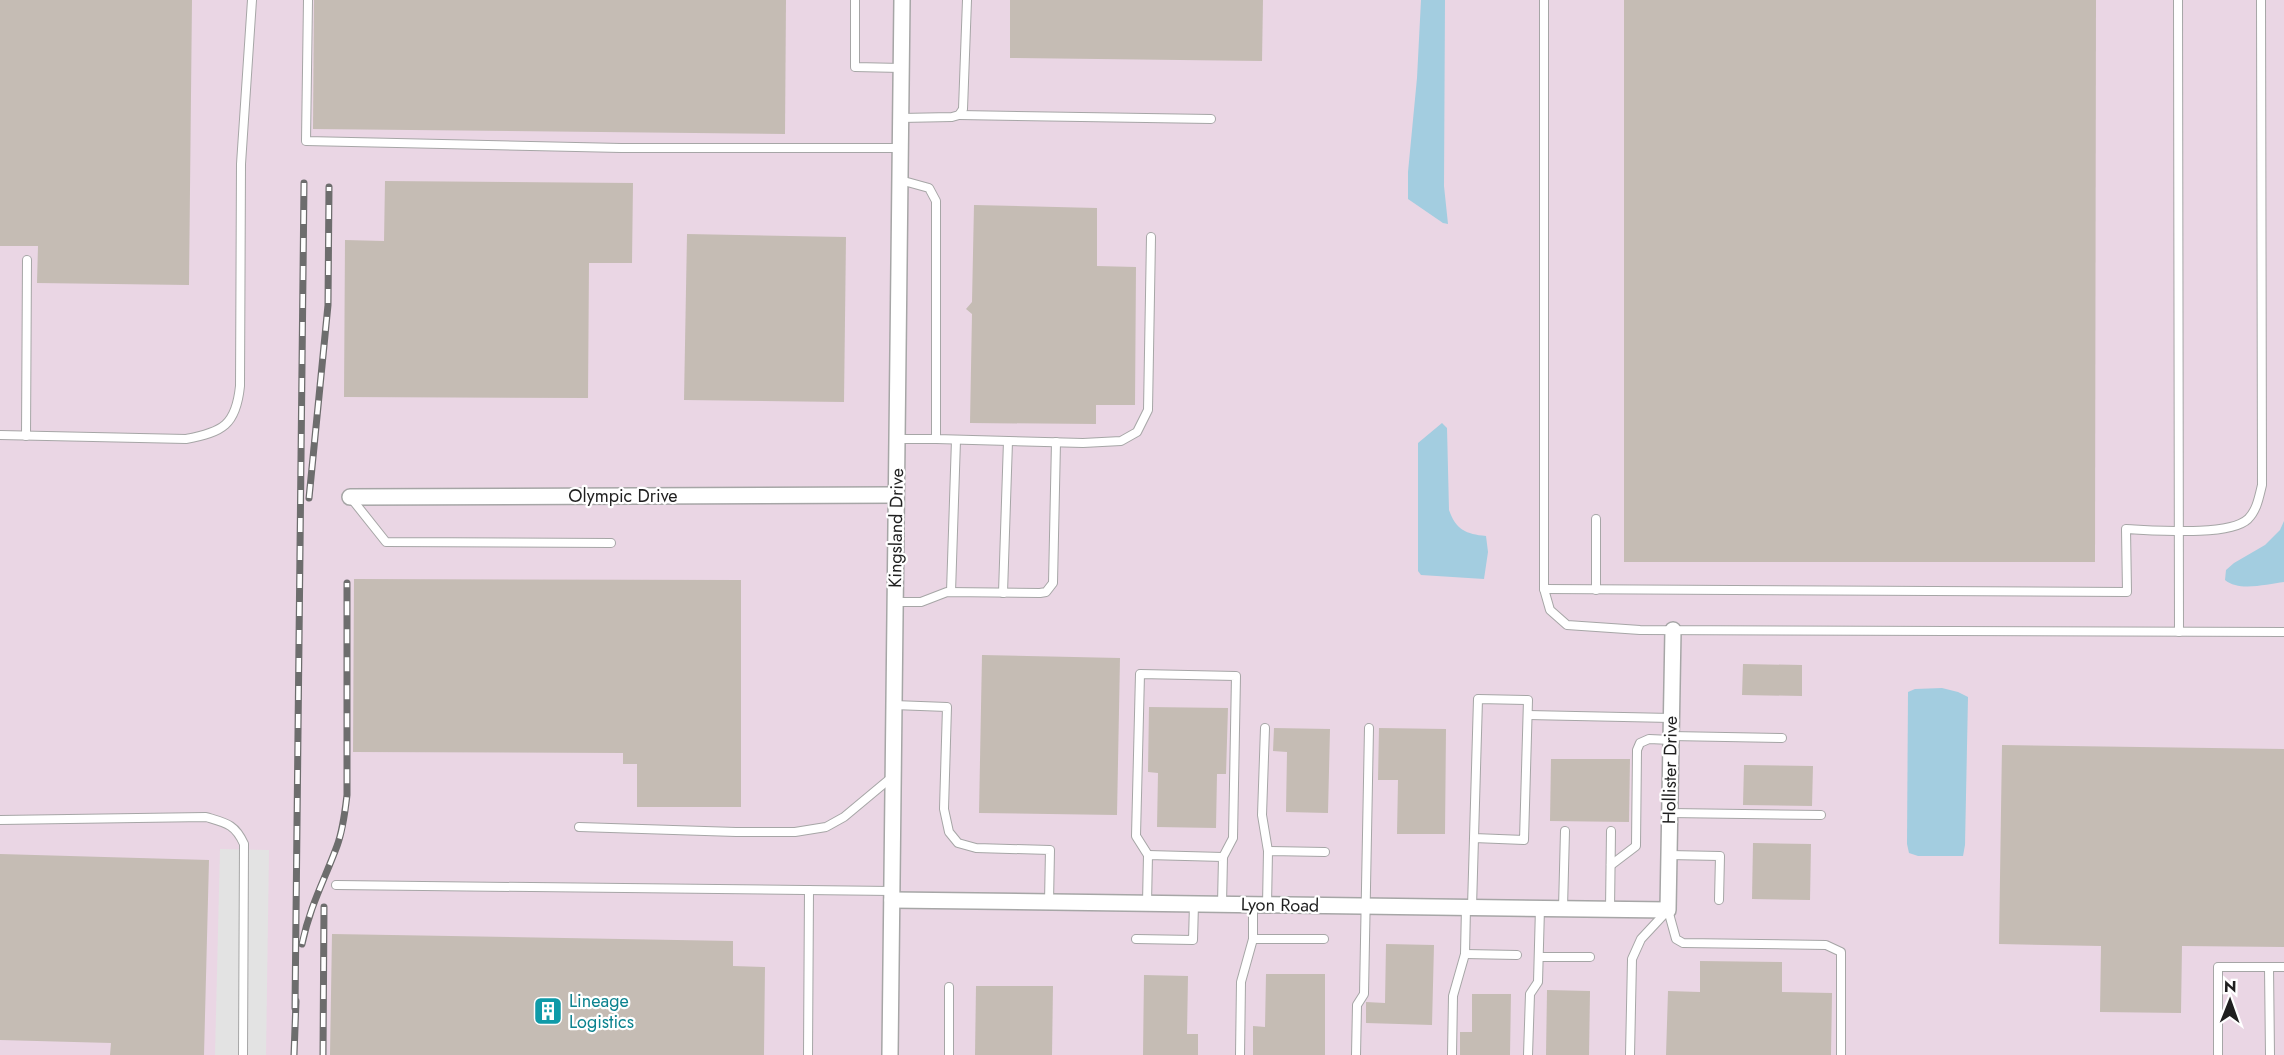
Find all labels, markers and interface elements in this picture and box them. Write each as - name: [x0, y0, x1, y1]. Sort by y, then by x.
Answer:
- street label: Kingsland Drive: [882, 468, 910, 588]
- street label: Olympic Drive: [568, 483, 678, 509]
- street label: Hollister Drive: [1656, 716, 1684, 824]
- street label: Lyon Road: [1241, 891, 1319, 919]
- north arrow: [2200, 971, 2260, 1031]
- text: N: [2224, 975, 2237, 998]
- place label: Lineage Logistics: [569, 988, 634, 1035]
- building icon: Lineage Logistics: [532, 995, 564, 1027]

